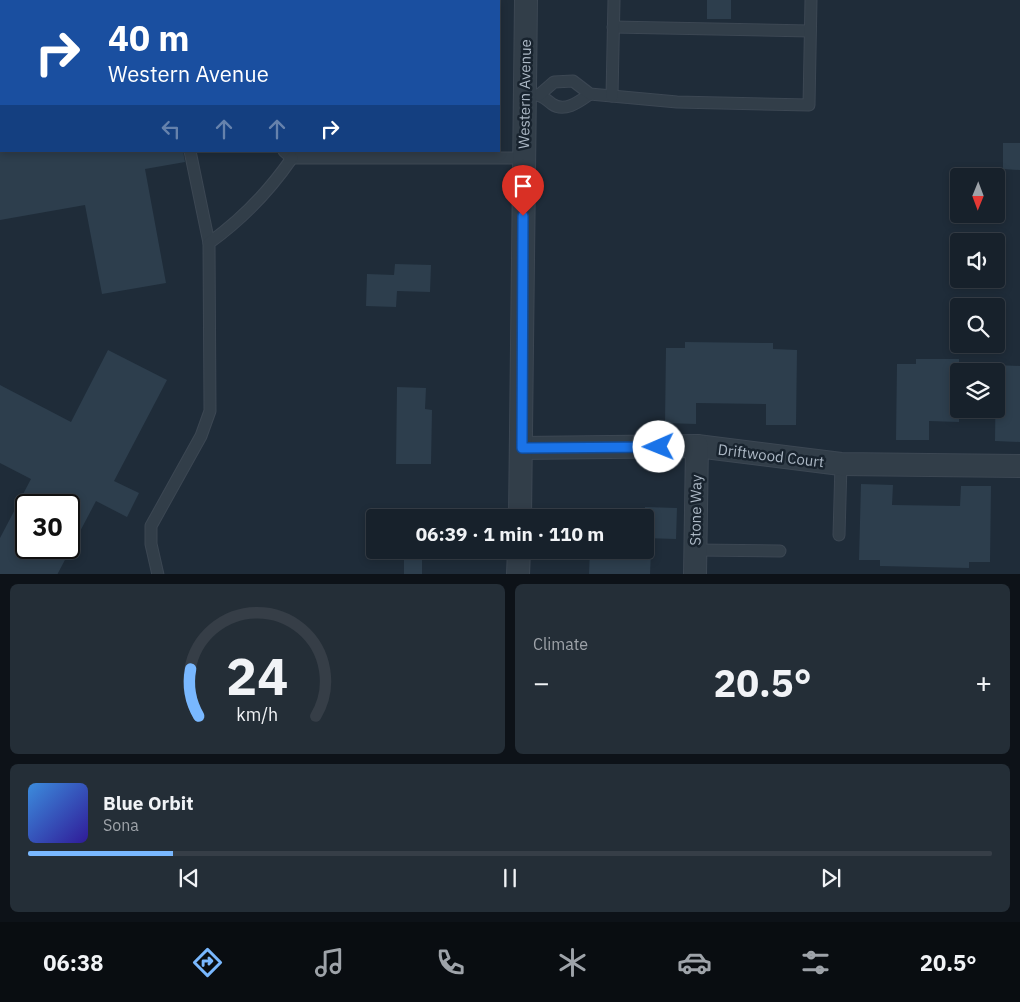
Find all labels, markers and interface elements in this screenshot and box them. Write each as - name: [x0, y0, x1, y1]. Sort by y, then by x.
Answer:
- text: 40 m: [108, 15, 190, 61]
- icon: right: [25, 20, 90, 85]
- street label: Western Avenue: [514, 39, 535, 149]
- text: Western Avenue: [108, 59, 269, 88]
- icon: left: [157, 115, 185, 143]
- icon: ahead: [210, 115, 238, 143]
- icon: ahead: [263, 115, 291, 143]
- icon: right: [316, 115, 344, 143]
- pin: [502, 165, 544, 216]
- north arrow: [950, 168, 1005, 222]
- map controls: [950, 168, 1005, 418]
- icon: arrive: [509, 172, 537, 200]
- button: sound: [950, 233, 1005, 288]
- button: search: [950, 298, 1005, 353]
- button: layers: [950, 363, 1005, 418]
- position arrow: [632, 420, 684, 472]
- street label: Driftwood Court: [717, 440, 825, 471]
- street label: Stone Way: [685, 474, 706, 546]
- speed limit sign: 30: [15, 494, 80, 559]
- text: 06:39 · 1 min · 110 m: [416, 522, 604, 546]
- text: Climate: [533, 634, 588, 654]
- text: 24: [226, 642, 289, 709]
- text: 20.5°: [713, 658, 812, 707]
- text: −: [533, 664, 550, 701]
- text: +: [975, 664, 992, 701]
- text: km/h: [237, 703, 279, 726]
- text: Blue Orbit: [103, 791, 193, 815]
- text: Sona: [103, 815, 139, 835]
- icon: previous: [175, 864, 203, 892]
- icon: pause: [496, 864, 524, 892]
- icon: next: [817, 864, 845, 892]
- icon: directions: [190, 945, 225, 980]
- icon: music: [312, 945, 347, 980]
- icon: phone: [433, 945, 468, 980]
- icon: climate: [555, 945, 590, 980]
- icon: car: [677, 945, 712, 980]
- icon: filters: [798, 945, 833, 980]
- text: 06:38: [43, 948, 103, 977]
- text: 20.5°: [920, 948, 977, 977]

